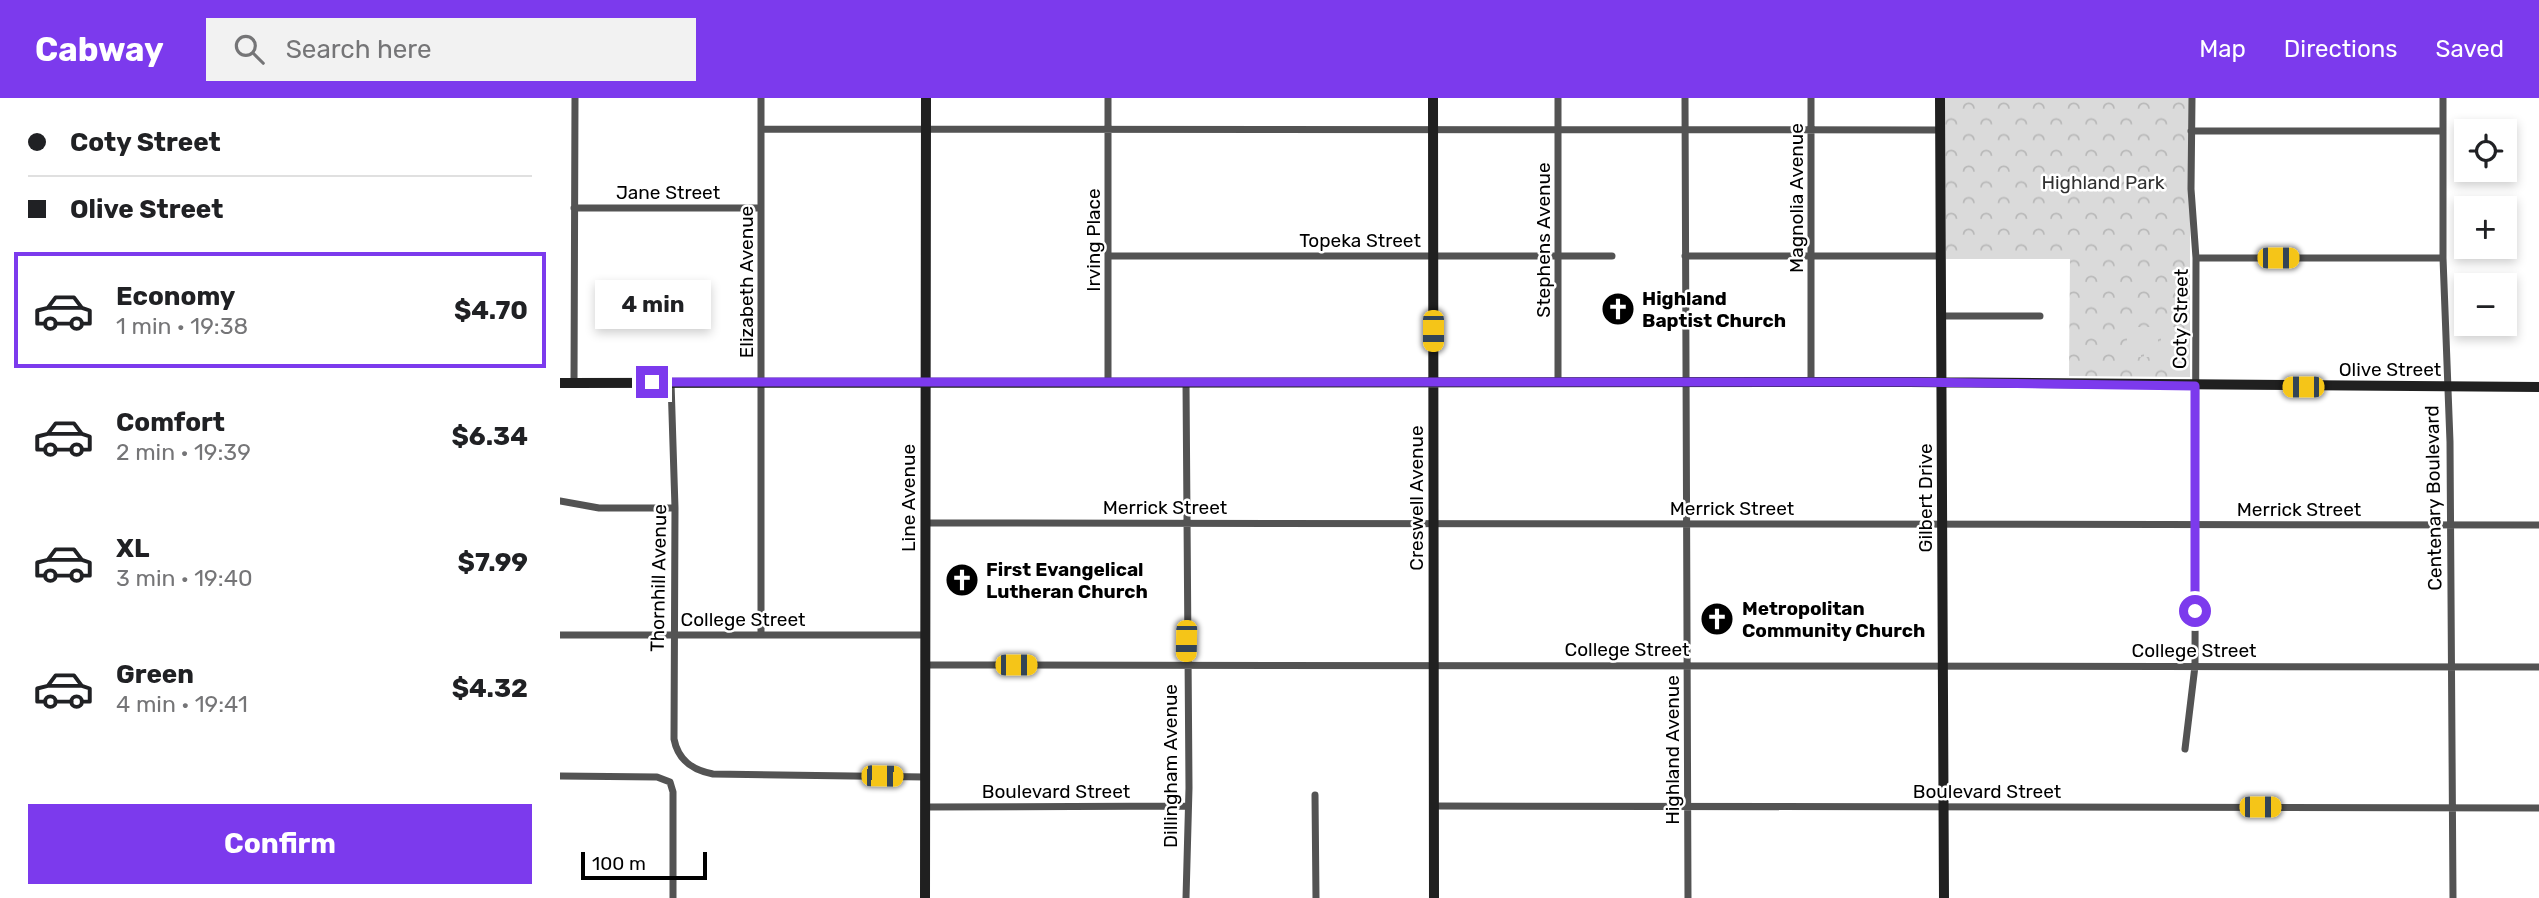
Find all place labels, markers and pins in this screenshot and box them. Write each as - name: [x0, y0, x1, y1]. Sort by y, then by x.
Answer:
- place label: Highland Baptist Church: [1642, 287, 1786, 332]
- church icon: Highland Baptist Church: [1599, 290, 1637, 328]
- place label: First Evangelical Lutheran Church: [986, 558, 1148, 603]
- church icon: First Evangelical Lutheran Church: [943, 561, 981, 599]
- place label: Metropolitan Community Church: [1742, 597, 1925, 642]
- church icon: Metropolitan Community Church: [1698, 600, 1736, 638]

